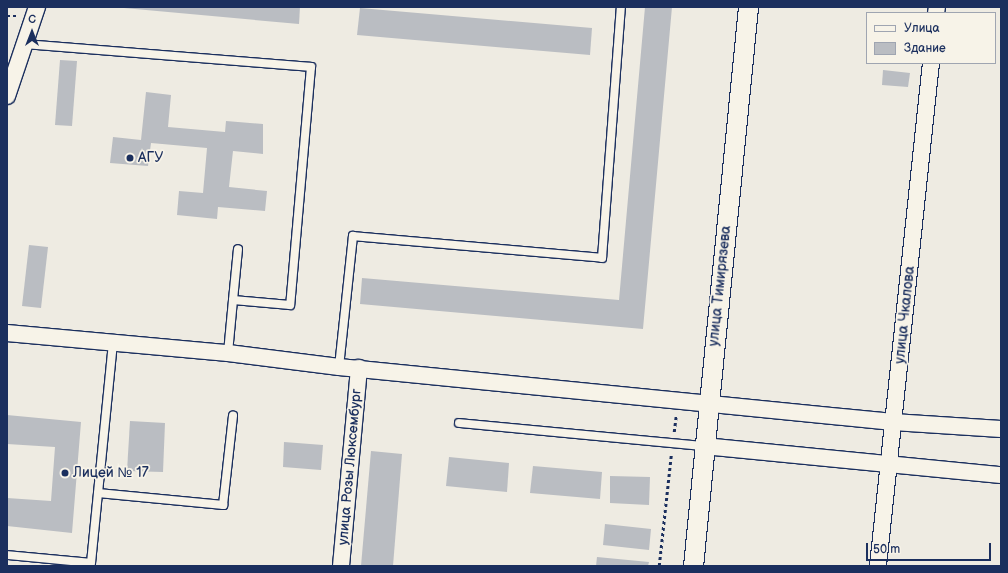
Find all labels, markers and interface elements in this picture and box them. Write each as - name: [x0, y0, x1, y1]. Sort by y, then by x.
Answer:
- north arrow: [12, 12, 52, 52]
- legend: [866, 12, 996, 64]
- text: С: [28, 13, 36, 26]
- text: Улица: [904, 21, 940, 36]
- text: Здание: [904, 41, 946, 56]
- place label: АГУ: [138, 150, 163, 166]
- marker: АГУ: [125, 153, 135, 163]
- street label: улица Тимирязева: [705, 225, 735, 347]
- street label: улица Чкалова: [892, 265, 918, 365]
- street label: улица Розы Люксембург: [335, 388, 365, 546]
- place label: Лицей № 17: [73, 465, 149, 481]
- marker: Лицей № 17: [60, 468, 70, 478]
- scale bar: [868, 535, 993, 561]
- text: 50 m: [873, 542, 900, 557]

